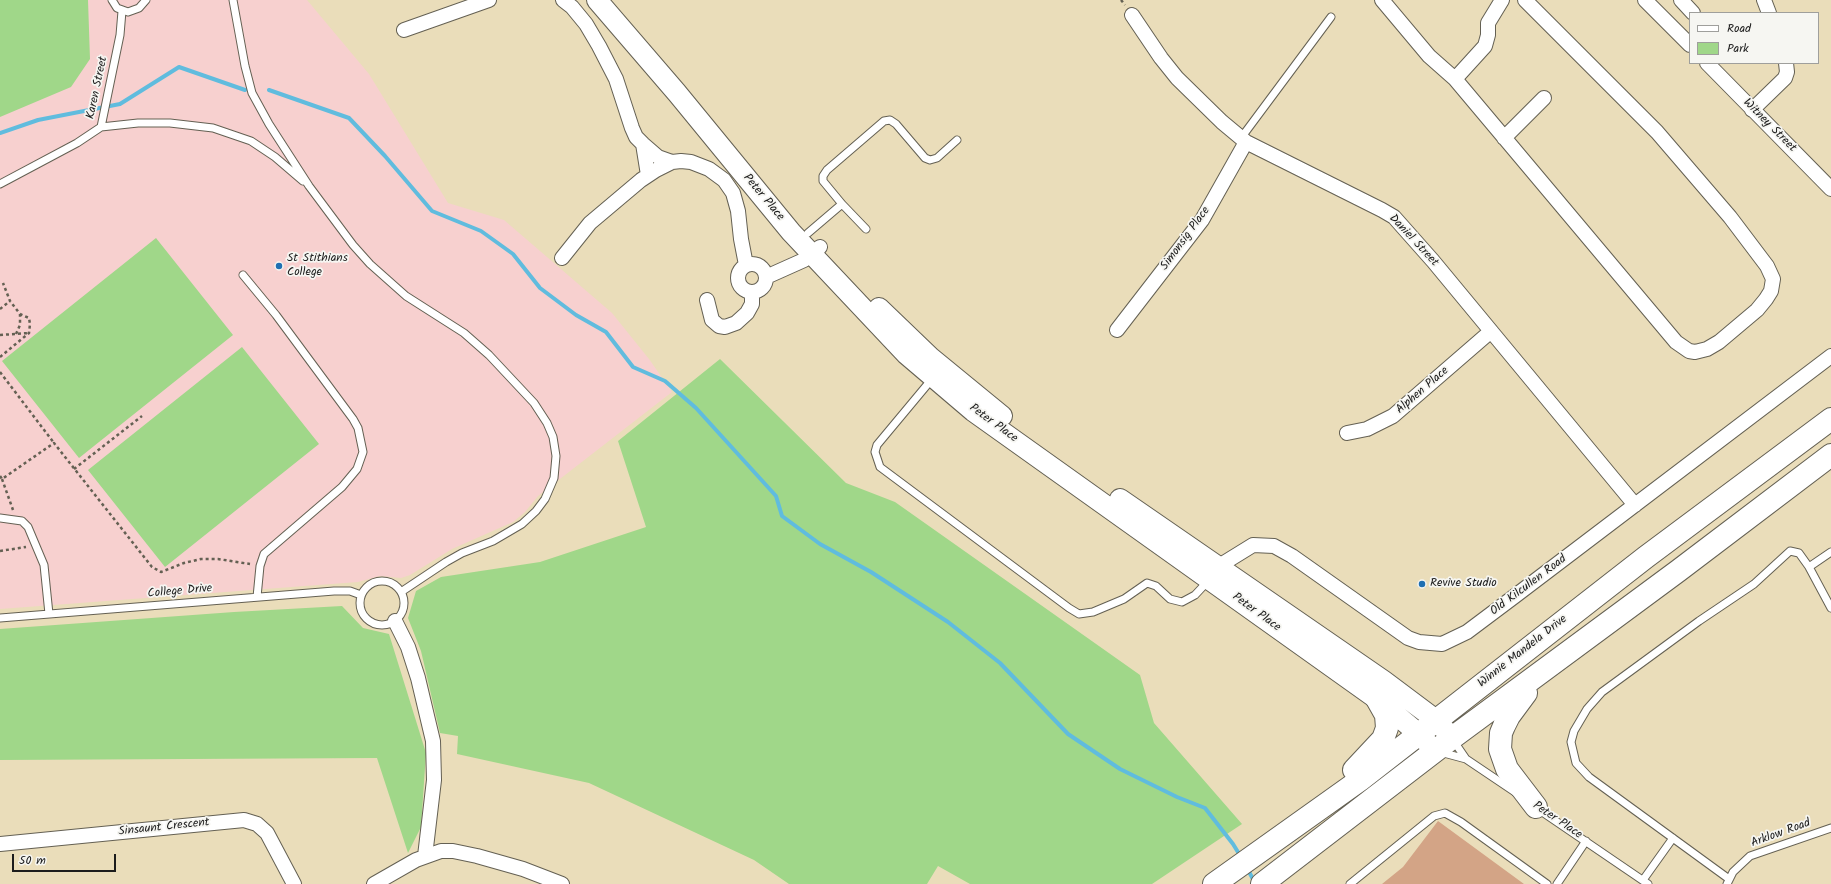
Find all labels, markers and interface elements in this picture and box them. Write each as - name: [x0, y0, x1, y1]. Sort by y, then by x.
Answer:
- legend: [1689, 12, 1819, 64]
- text: Road: [1727, 19, 1751, 38]
- text: Park: [1727, 39, 1749, 58]
- street label: Karen Street: [84, 55, 112, 121]
- street label: Witney Street: [1739, 96, 1799, 156]
- street label: Peter Place: [739, 172, 787, 224]
- street label: Simonsig Place: [1158, 204, 1214, 274]
- street label: Daniel Street: [1385, 212, 1441, 270]
- place label: St Stithians College: [287, 252, 348, 280]
- marker: St Stithians College: [274, 261, 284, 271]
- street label: Alphen Place: [1394, 364, 1452, 418]
- street label: Peter Place: [966, 402, 1020, 446]
- street label: Old Kilcullen Road: [1488, 553, 1570, 619]
- place label: Revive Studio: [1430, 577, 1497, 591]
- marker: Revive Studio: [1417, 579, 1427, 589]
- street label: College Drive: [147, 582, 213, 602]
- street label: Peter Place: [1229, 591, 1283, 635]
- street label: Winnie Mandela Drive: [1475, 613, 1571, 691]
- street label: Peter Place: [1530, 799, 1584, 843]
- street label: Sinsaunt Crescent: [118, 816, 210, 840]
- street label: Arklow Road: [1749, 817, 1813, 851]
- scale bar: [14, 846, 118, 872]
- text: 50 m: [19, 851, 46, 870]

